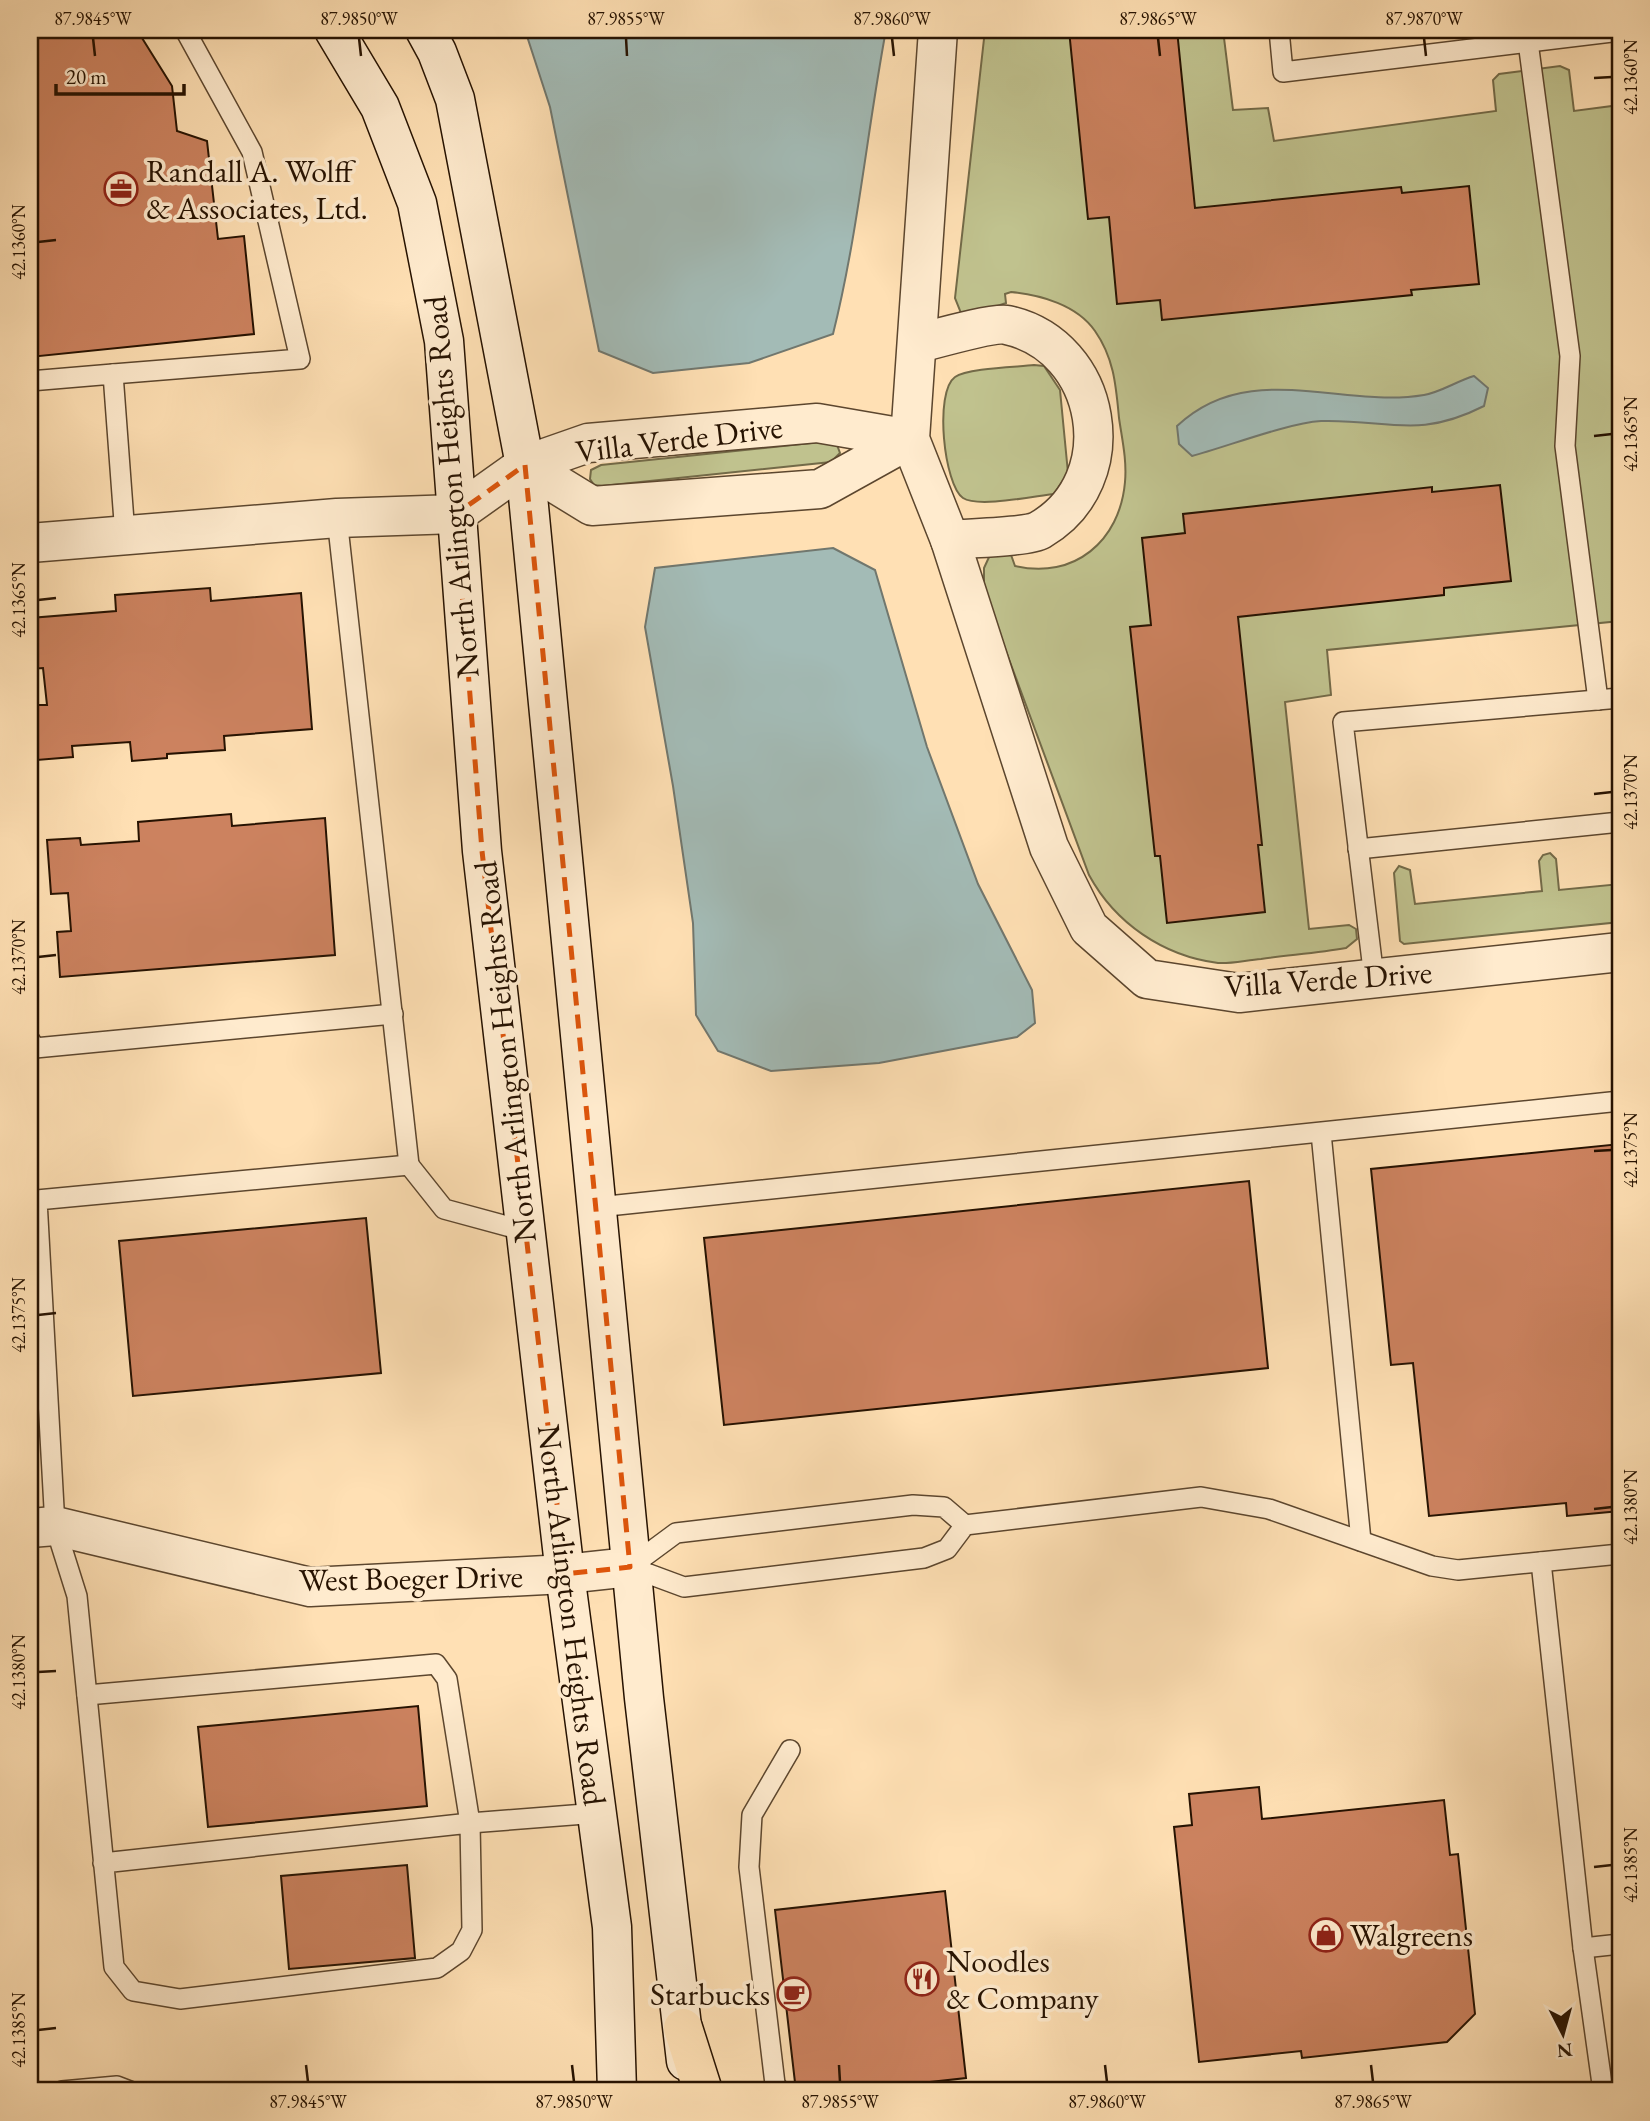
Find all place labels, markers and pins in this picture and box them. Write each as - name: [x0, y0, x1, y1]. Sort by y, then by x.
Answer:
- place label: Randall A. Wolff & Associates, Ltd.: [146, 150, 368, 229]
- office icon: Randall A. Wolff & Associates, Ltd.: [102, 170, 140, 208]
- place label: Walgreens: [1350, 1914, 1473, 1956]
- shop icon: Walgreens: [1307, 1916, 1345, 1954]
- place label: Noodles & Company: [946, 1940, 1099, 2019]
- restaurant icon: Noodles & Company: [903, 1960, 941, 1998]
- place label: Starbucks: [650, 1973, 770, 2015]
- cafe icon: Starbucks: [775, 1975, 813, 2013]

